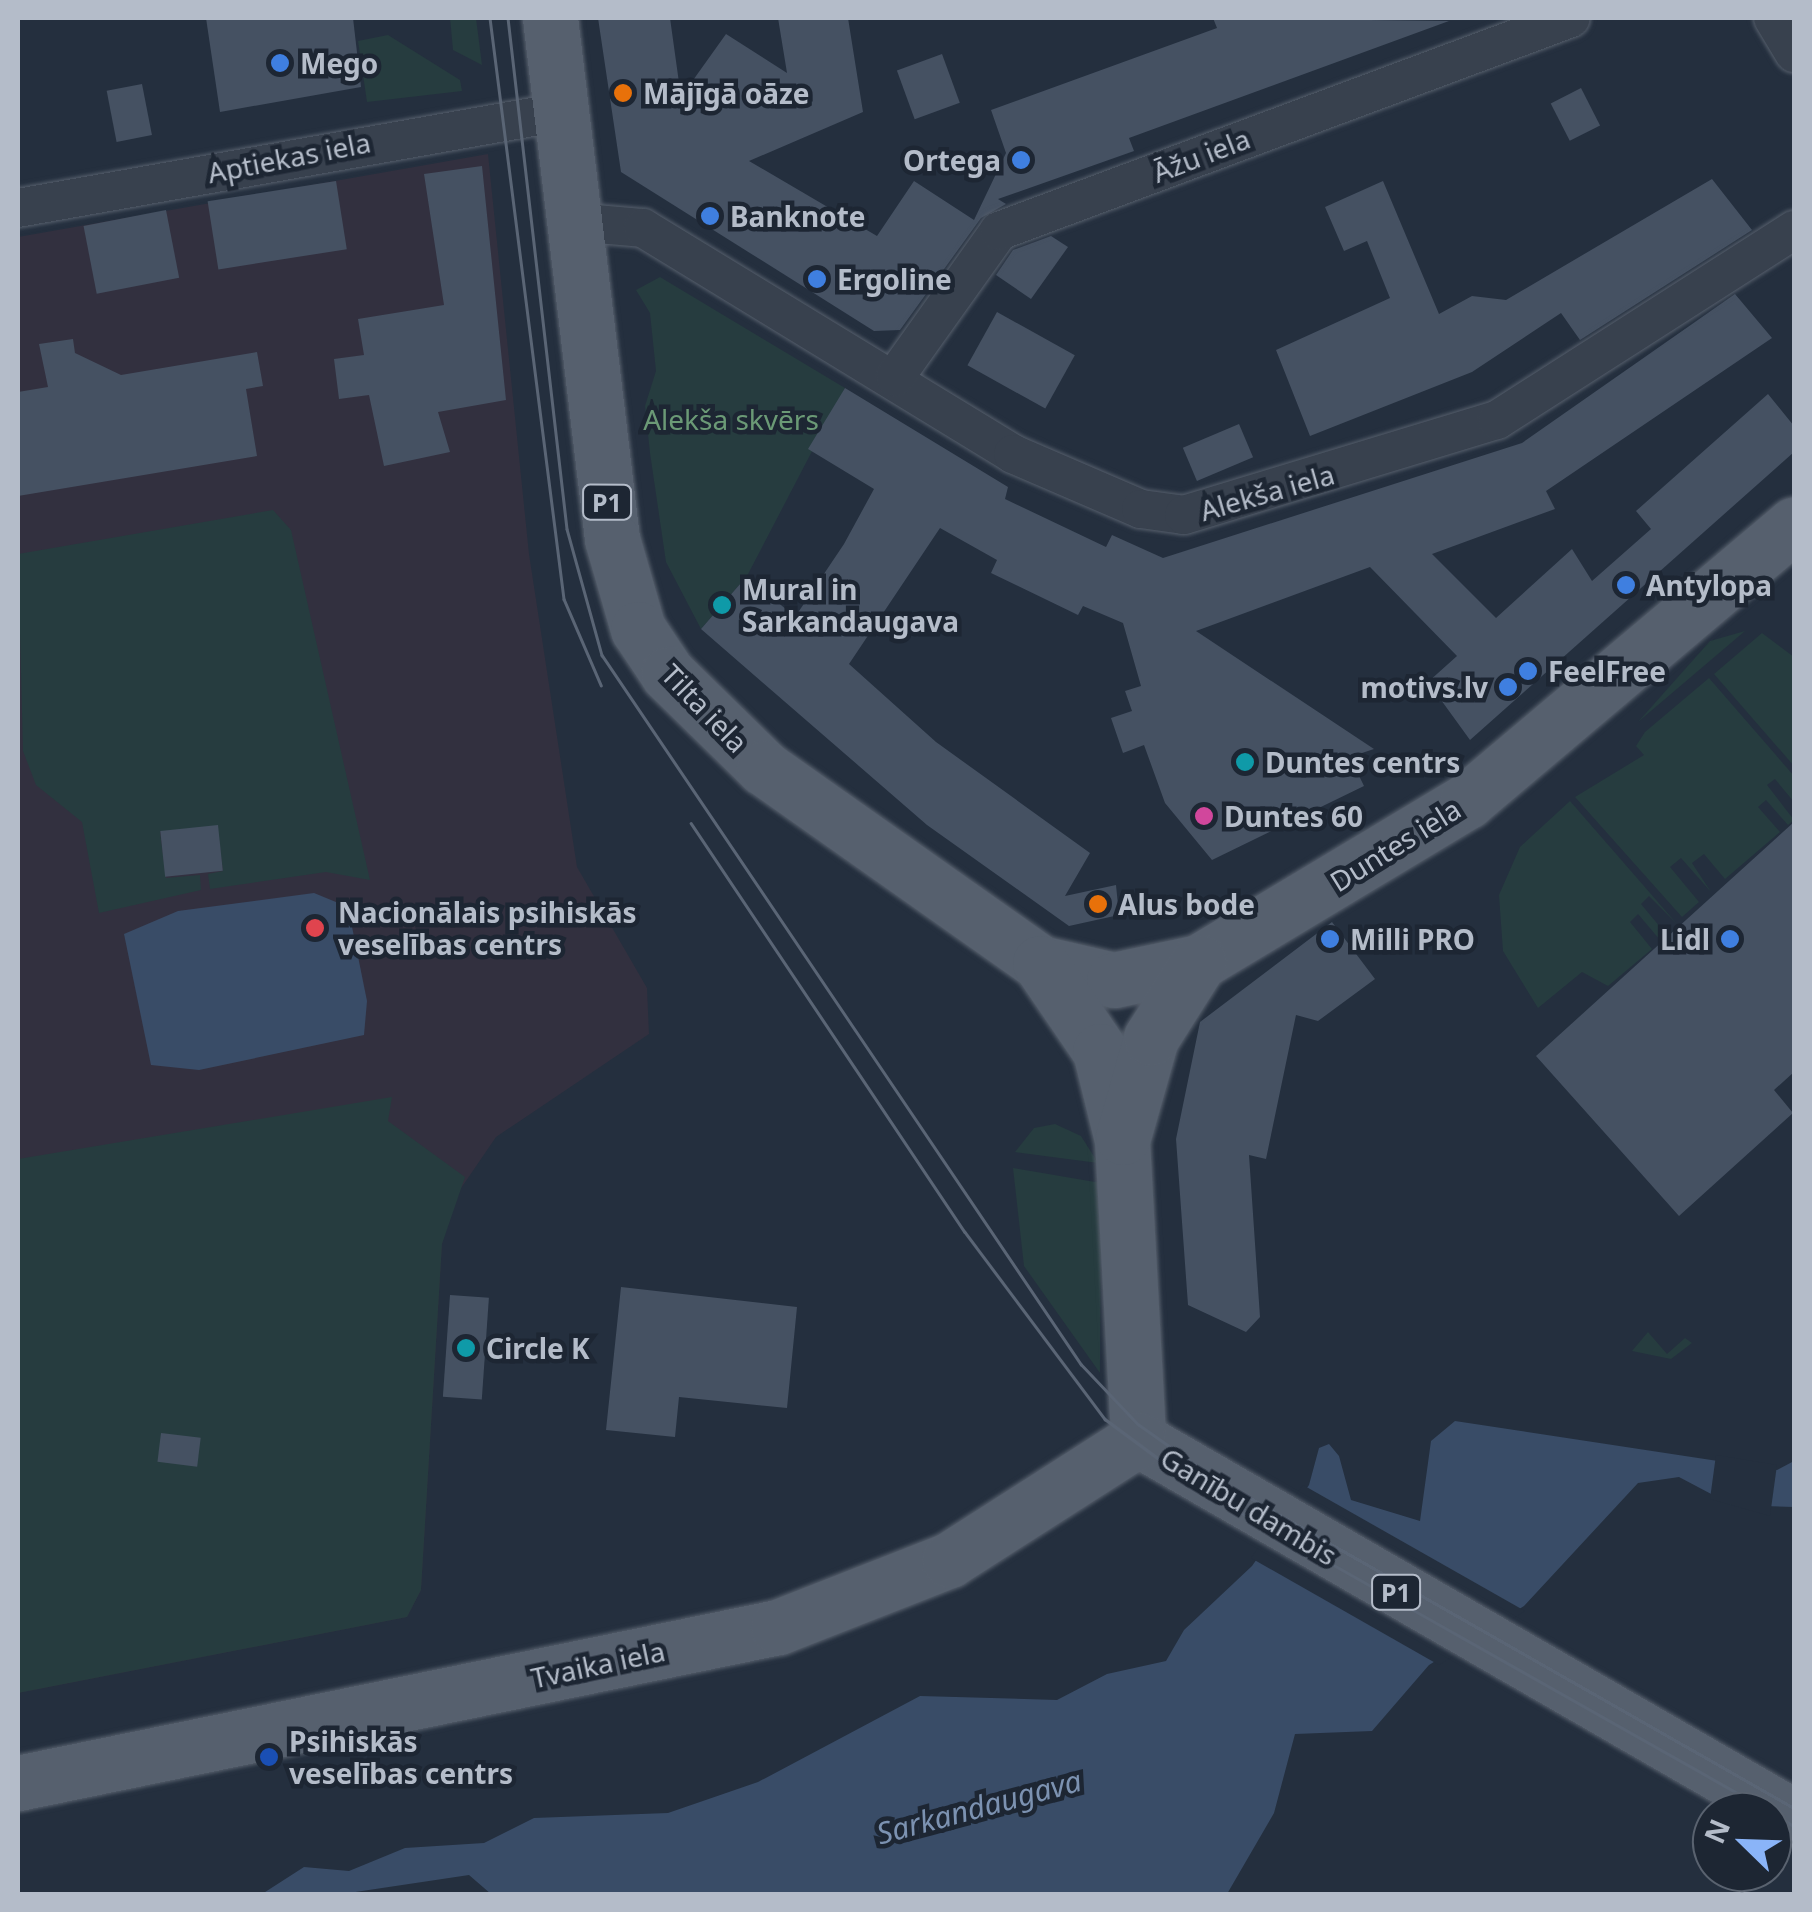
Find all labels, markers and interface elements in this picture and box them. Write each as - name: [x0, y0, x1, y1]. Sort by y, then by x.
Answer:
- place label: Mego: [300, 46, 378, 80]
- marker: Mego: [269, 52, 291, 74]
- place label: Mājīgā oāze: [643, 76, 809, 110]
- marker: Mājīgā oāze: [612, 82, 634, 104]
- street label: Āžu iela: [1148, 121, 1254, 189]
- street label: Aptiekas iela: [205, 125, 373, 189]
- place label: Ortega: [903, 143, 1001, 177]
- marker: Ortega: [1010, 149, 1032, 171]
- place label: Banknote: [730, 199, 866, 233]
- marker: Banknote: [699, 205, 721, 227]
- place label: Ergoline: [837, 262, 952, 296]
- marker: Ergoline: [806, 268, 828, 290]
- park label: Alekša skvērs: [643, 402, 819, 436]
- street label: Alekša iela: [1196, 457, 1338, 527]
- road number: P1: [582, 482, 632, 522]
- place label: Antylopa: [1646, 568, 1772, 602]
- place label: Mural in Sarkandaugava: [742, 572, 959, 638]
- marker: Antylopa: [1615, 574, 1637, 596]
- marker: Mural in Sarkandaugava: [711, 594, 733, 616]
- place label: FeelFree: [1548, 654, 1666, 688]
- street label: Tilta iela: [655, 657, 755, 759]
- marker: FeelFree: [1517, 660, 1539, 682]
- place label: motivs.lv: [1360, 670, 1488, 704]
- marker: motivs.lv: [1497, 676, 1519, 698]
- place label: Duntes centrs: [1265, 745, 1460, 779]
- marker: Duntes centrs: [1234, 751, 1256, 773]
- street label: Duntes iela: [1324, 792, 1466, 898]
- place label: Duntes 60: [1224, 799, 1363, 833]
- marker: Duntes 60: [1193, 805, 1215, 827]
- place label: Alus bode: [1118, 887, 1255, 921]
- marker: Alus bode: [1087, 893, 1109, 915]
- place label: Nacionālais psihiskās veselības centrs: [338, 895, 637, 961]
- marker: Nacionālais psihiskās veselības centrs: [302, 915, 328, 941]
- place label: Milli PRO: [1350, 922, 1475, 956]
- place label: Lidl: [1660, 922, 1710, 956]
- marker: Milli PRO: [1319, 928, 1341, 950]
- marker: Lidl: [1719, 928, 1741, 950]
- place label: Circle K: [486, 1331, 590, 1365]
- marker: Circle K: [455, 1337, 477, 1359]
- street label: Ganību dambis: [1155, 1440, 1343, 1572]
- road number: P1: [1371, 1572, 1421, 1612]
- street label: Tvaika iela: [528, 1633, 668, 1695]
- place label: Psihiskās veselības centrs: [289, 1724, 513, 1790]
- marker: Psihiskās veselības centrs: [258, 1746, 280, 1768]
- water label: Sarkandaugava: [873, 1762, 1085, 1852]
- north arrow: [1692, 1792, 1792, 1892]
- text: N: [1694, 1813, 1738, 1849]

